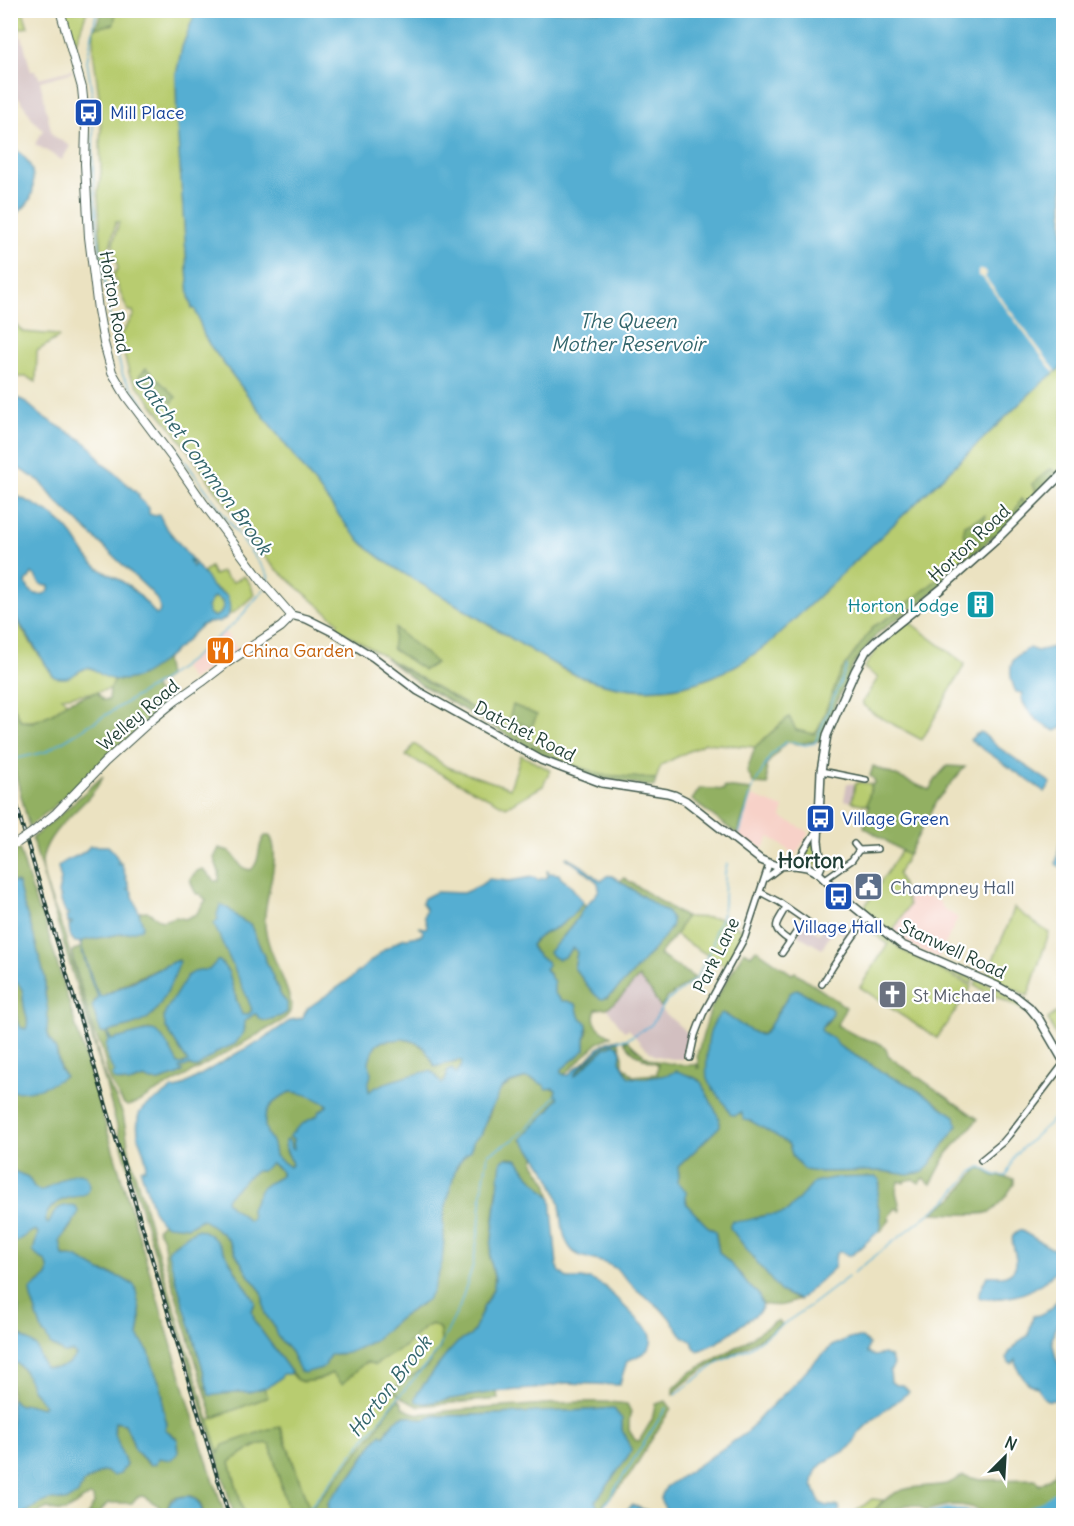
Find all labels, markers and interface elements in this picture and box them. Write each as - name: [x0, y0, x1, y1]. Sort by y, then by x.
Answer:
- bus stop icon: Mill Place: [73, 96, 105, 128]
- place label: Mill Place: [110, 101, 184, 124]
- street label: Horton Road: [95, 249, 135, 355]
- water label: The Queen Mother Reservoir: [551, 308, 708, 356]
- water label: Datchet Common Brook: [130, 369, 279, 561]
- street label: Horton Road: [923, 499, 1015, 587]
- building icon: Horton Lodge: [964, 589, 996, 621]
- place label: Horton Lodge: [848, 594, 959, 617]
- restaurant icon: China Garden: [205, 634, 237, 666]
- place label: China Garden: [242, 639, 354, 662]
- street label: Welley Road: [92, 674, 184, 756]
- street label: Datchet Road: [470, 696, 580, 767]
- bus stop icon: Village Green: [805, 802, 837, 834]
- place label: Village Green: [842, 807, 949, 830]
- district label: Horton: [778, 847, 844, 874]
- public building icon: Champney Hall: [853, 871, 885, 903]
- place label: Champney Hall: [890, 876, 1014, 899]
- bus stop icon: Village Hall: [822, 881, 854, 913]
- street label: Park Lane: [688, 913, 744, 997]
- street label: Stanwell Road: [896, 914, 1010, 984]
- place label: Village Hall: [794, 915, 882, 938]
- church icon: St Michael: [876, 979, 908, 1011]
- place label: St Michael: [913, 984, 995, 1007]
- water label: Horton Brook: [342, 1329, 437, 1442]
- north arrow: [975, 1427, 1035, 1487]
- text: N: [1002, 1432, 1020, 1455]

